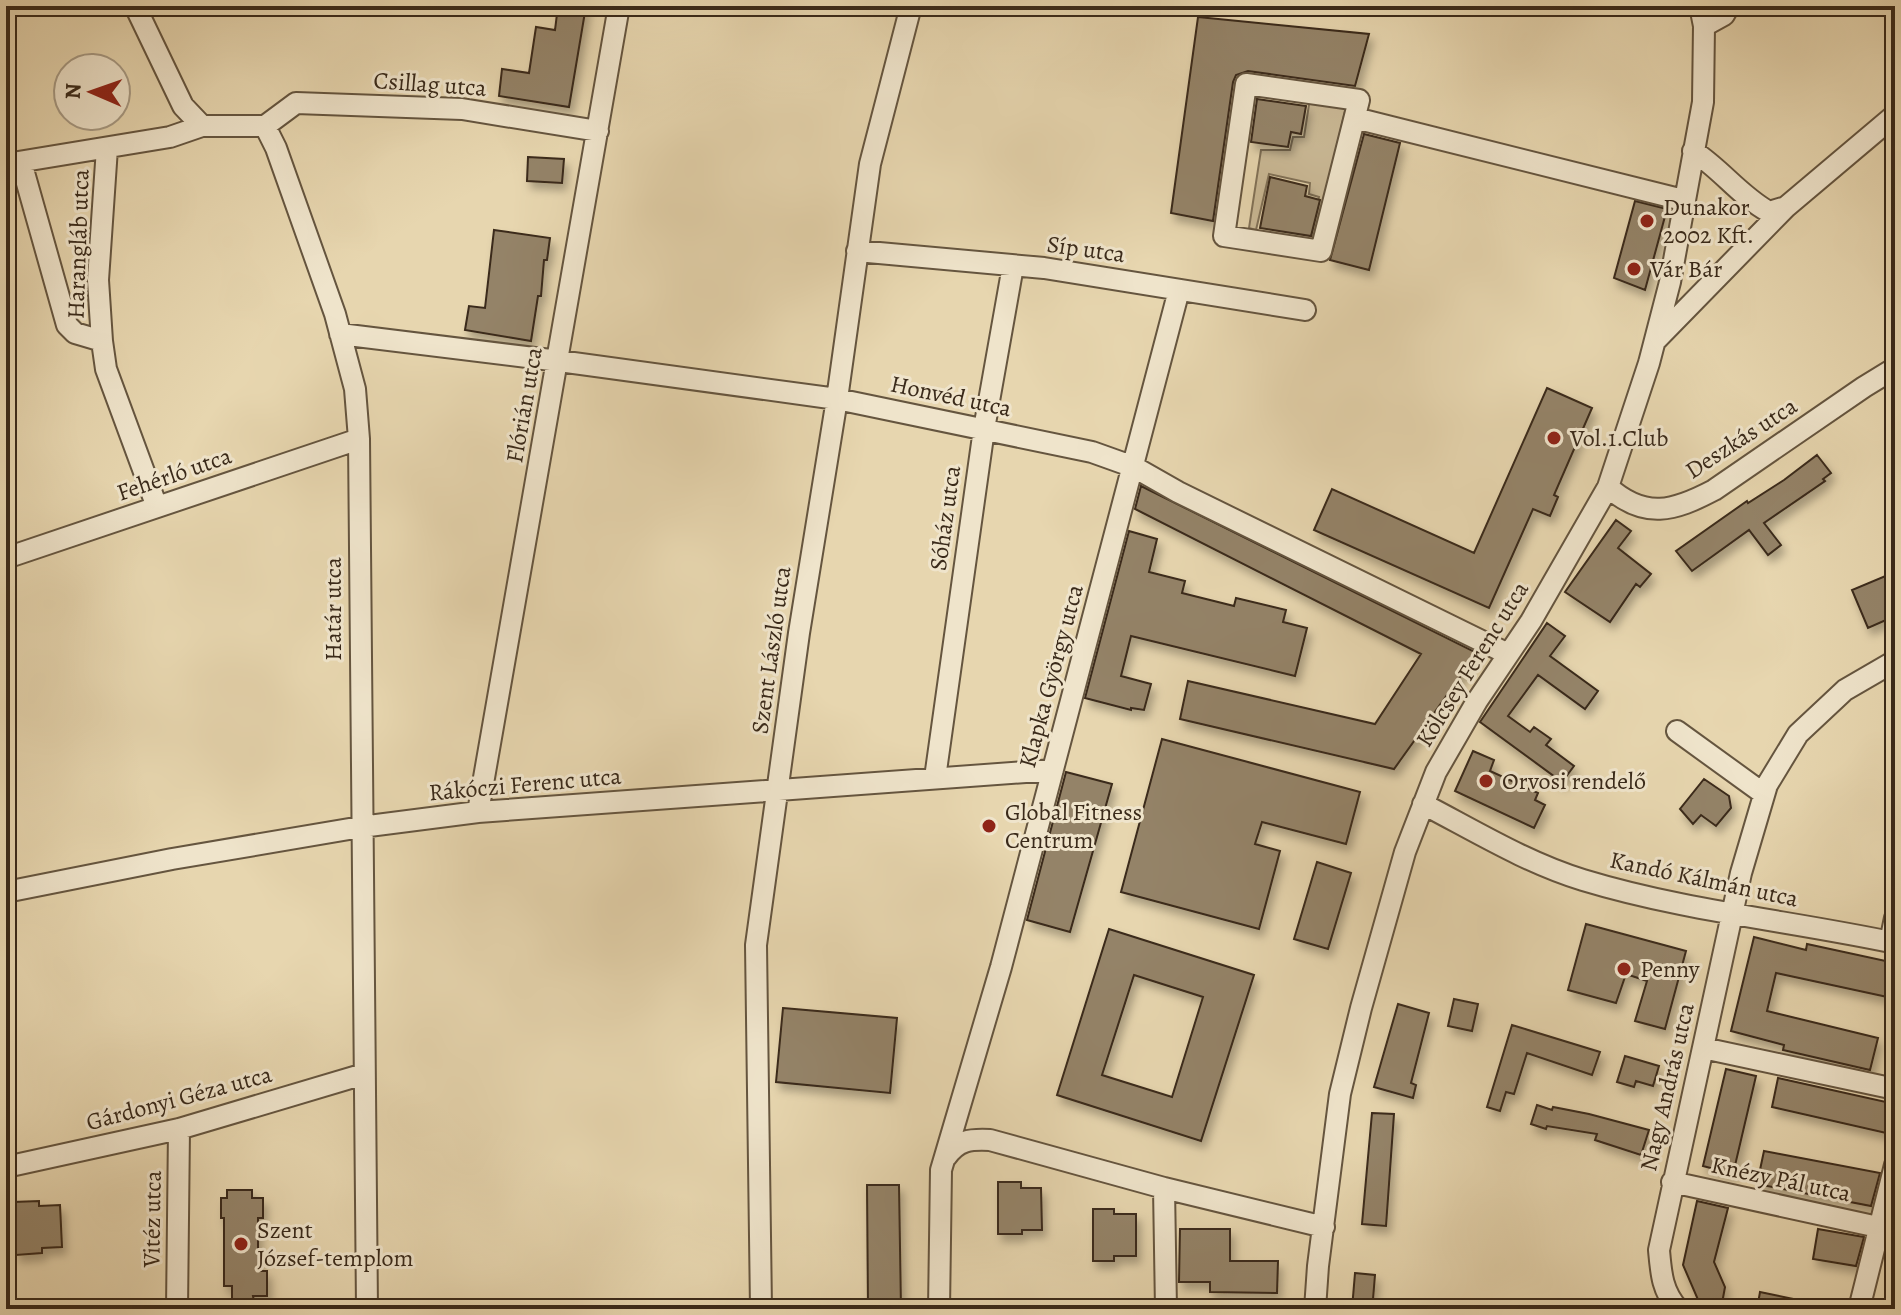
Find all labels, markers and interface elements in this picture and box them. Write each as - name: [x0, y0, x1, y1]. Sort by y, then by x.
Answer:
- north arrow: [52, 52, 132, 132]
- street label: Csillag utca: [372, 64, 488, 104]
- text: N: [58, 83, 88, 100]
- street label: Harangláb utca: [59, 168, 97, 320]
- place label: Dunakor 2002 Kft.: [1663, 191, 1754, 251]
- marker: Dunakor 2002 Kft.: [1638, 212, 1656, 230]
- street label: Síp utca: [1045, 228, 1128, 270]
- place label: Vár Bár: [1649, 253, 1723, 285]
- marker: Vár Bár: [1625, 260, 1643, 278]
- street label: Flórián utca: [498, 344, 550, 465]
- street label: Honvéd utca: [888, 368, 1015, 425]
- street label: Deszkás utca: [1679, 389, 1804, 486]
- place label: Vol.1.Club: [1569, 422, 1668, 454]
- marker: Vol.1.Club: [1545, 429, 1563, 447]
- street label: Fehérló utca: [112, 439, 236, 509]
- street label: Sóház utca: [922, 462, 968, 573]
- street label: Határ utca: [317, 556, 349, 661]
- street label: Szent László utca: [743, 563, 799, 736]
- street label: Kölcsey Ferenc utca: [1408, 574, 1536, 753]
- street label: Klapka György utca: [1011, 580, 1091, 771]
- street label: Rákóczi Ferenc utca: [427, 760, 623, 808]
- place label: Orvosi rendelő: [1502, 765, 1646, 797]
- marker: Orvosi rendelő: [1477, 772, 1495, 790]
- place label: Global Fitness Centrum: [1005, 796, 1142, 856]
- marker: Global Fitness Centrum: [980, 817, 998, 835]
- street label: Kandó Kálmán utca: [1607, 843, 1802, 915]
- place label: Penny: [1640, 953, 1700, 985]
- marker: Penny: [1615, 960, 1633, 978]
- street label: Nagy András utca: [1632, 999, 1702, 1174]
- street label: Gárdonyi Géza utca: [83, 1058, 276, 1138]
- street label: Knézy Pál utca: [1708, 1149, 1855, 1210]
- street label: Vitéz utca: [135, 1169, 169, 1269]
- place label: Szent József-templom: [257, 1214, 413, 1274]
- marker: Szent József-templom: [232, 1235, 250, 1253]

